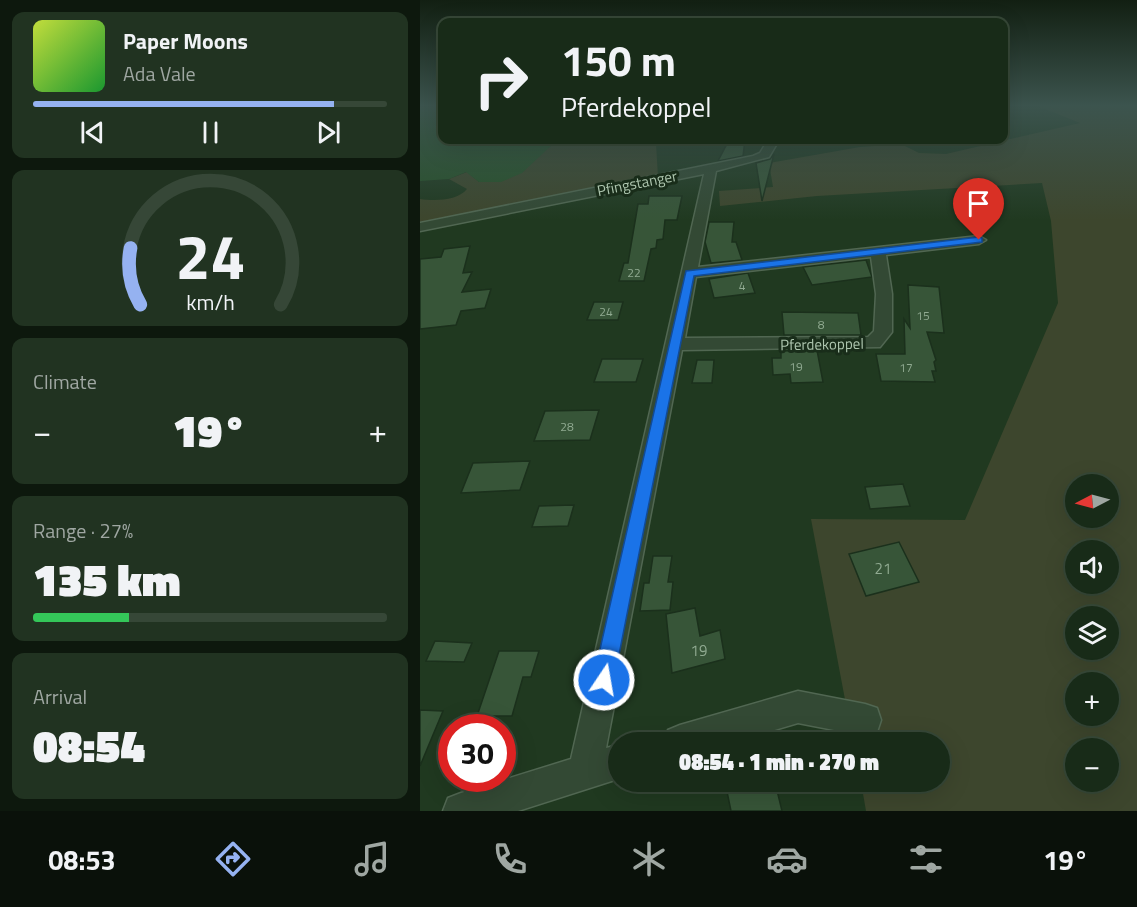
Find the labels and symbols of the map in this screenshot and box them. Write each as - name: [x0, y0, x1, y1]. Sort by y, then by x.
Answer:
- street label: Pfingstanger: [595, 164, 679, 202]
- pin: [953, 178, 1004, 240]
- house number: 22: [627, 263, 641, 282]
- house number: 4: [739, 276, 746, 295]
- house number: 24: [599, 302, 613, 321]
- house number: 15: [916, 306, 930, 325]
- house number: 8: [818, 315, 825, 334]
- street label: Pferdekoppel: [780, 332, 864, 356]
- house number: 19: [789, 357, 803, 376]
- house number: 17: [899, 358, 913, 377]
- house number: 28: [560, 417, 574, 436]
- north arrow: [1065, 474, 1119, 528]
- house number: 21: [875, 557, 891, 580]
- house number: 19: [691, 639, 707, 662]
- position arrow: [572, 648, 636, 712]
- speed limit sign: 30: [438, 714, 516, 792]

